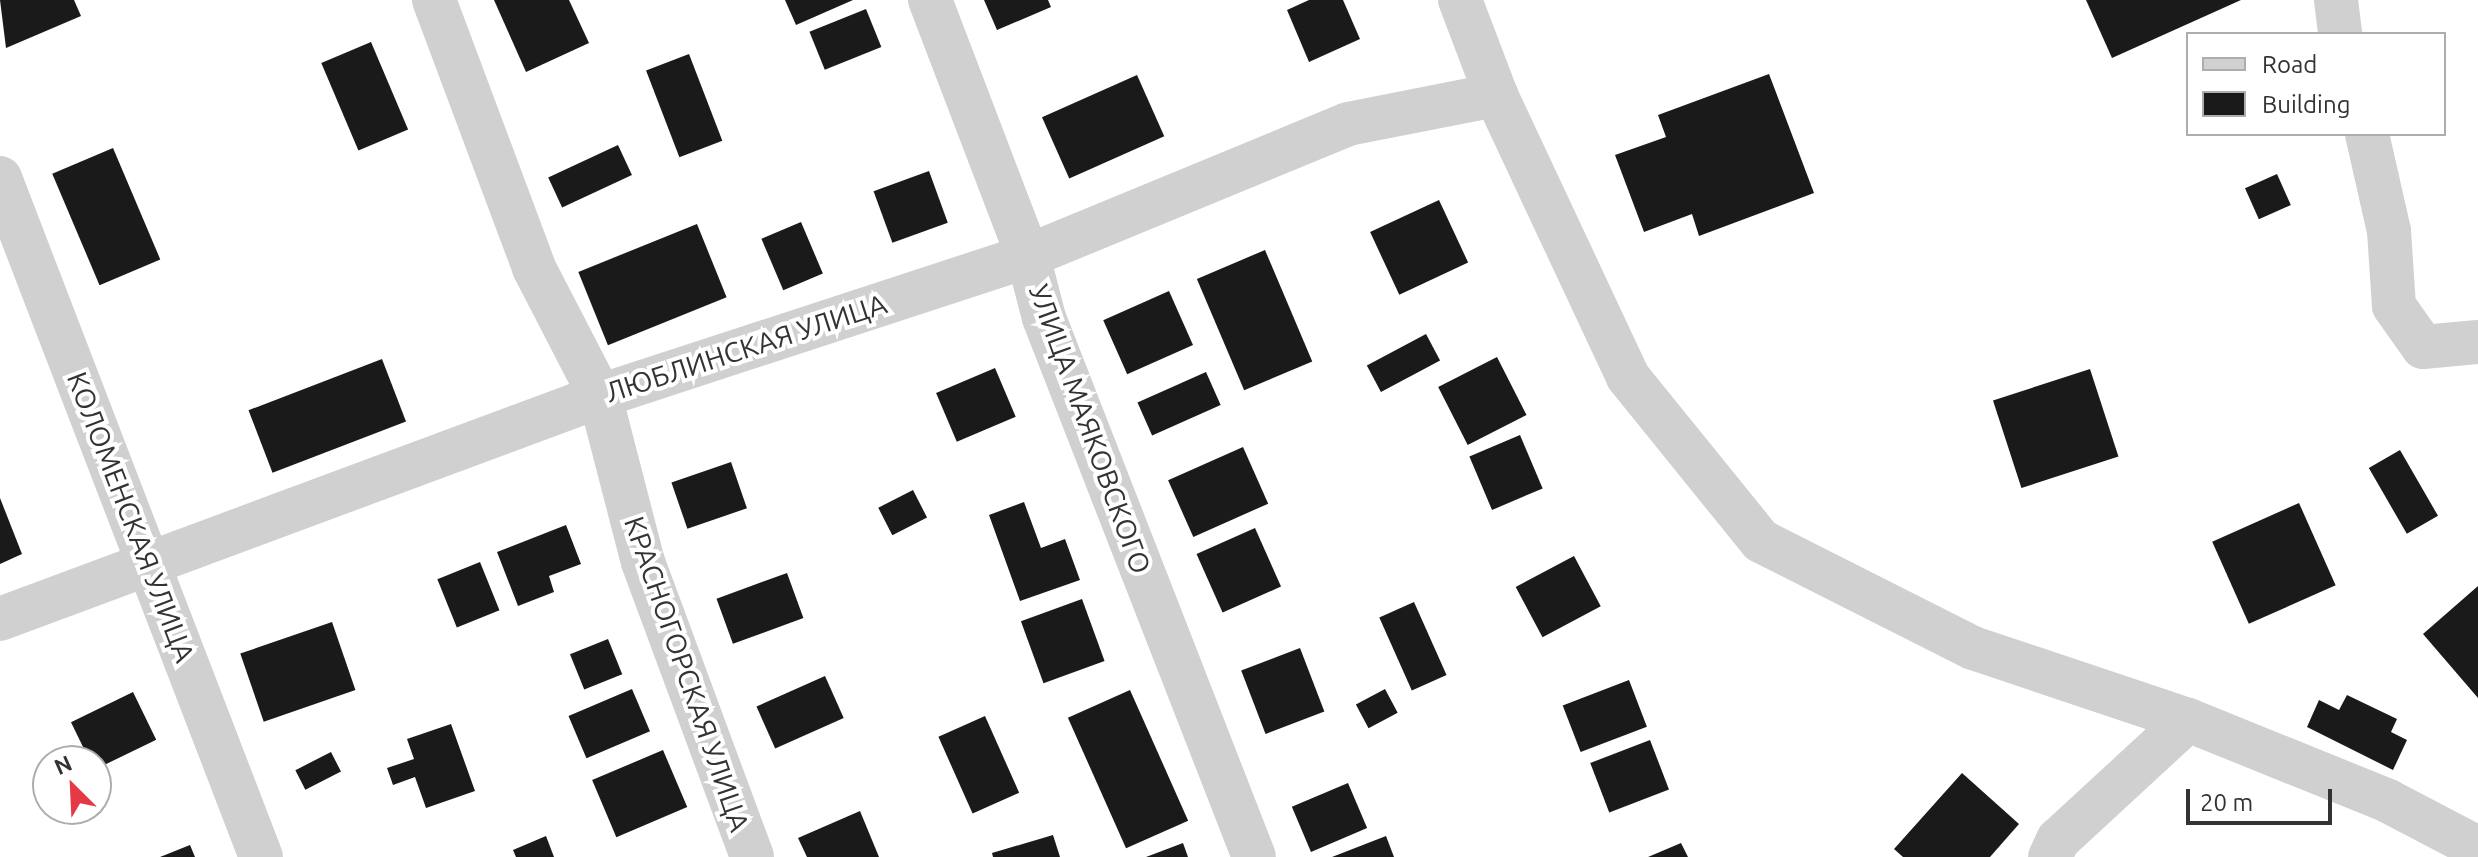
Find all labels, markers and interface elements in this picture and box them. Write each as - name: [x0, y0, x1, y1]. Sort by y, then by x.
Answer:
- legend: [2186, 32, 2446, 136]
- text: Road: [2262, 51, 2317, 78]
- text: Building: [2262, 91, 2350, 118]
- street label: УЛИЦА МАЯКОВСКОГО: [1022, 280, 1158, 578]
- street label: ЛЮБЛИНСКАЯ УЛИЦА: [601, 287, 891, 409]
- street label: КОЛОМЕНСКАЯ УЛИЦА: [60, 367, 202, 667]
- street label: КРАСНОГОРСКАЯ УЛИЦА: [617, 512, 757, 836]
- north arrow: [32, 745, 112, 825]
- text: N: [50, 750, 75, 779]
- scale bar: [2190, 773, 2336, 823]
- text: 20 m: [2200, 789, 2253, 816]

